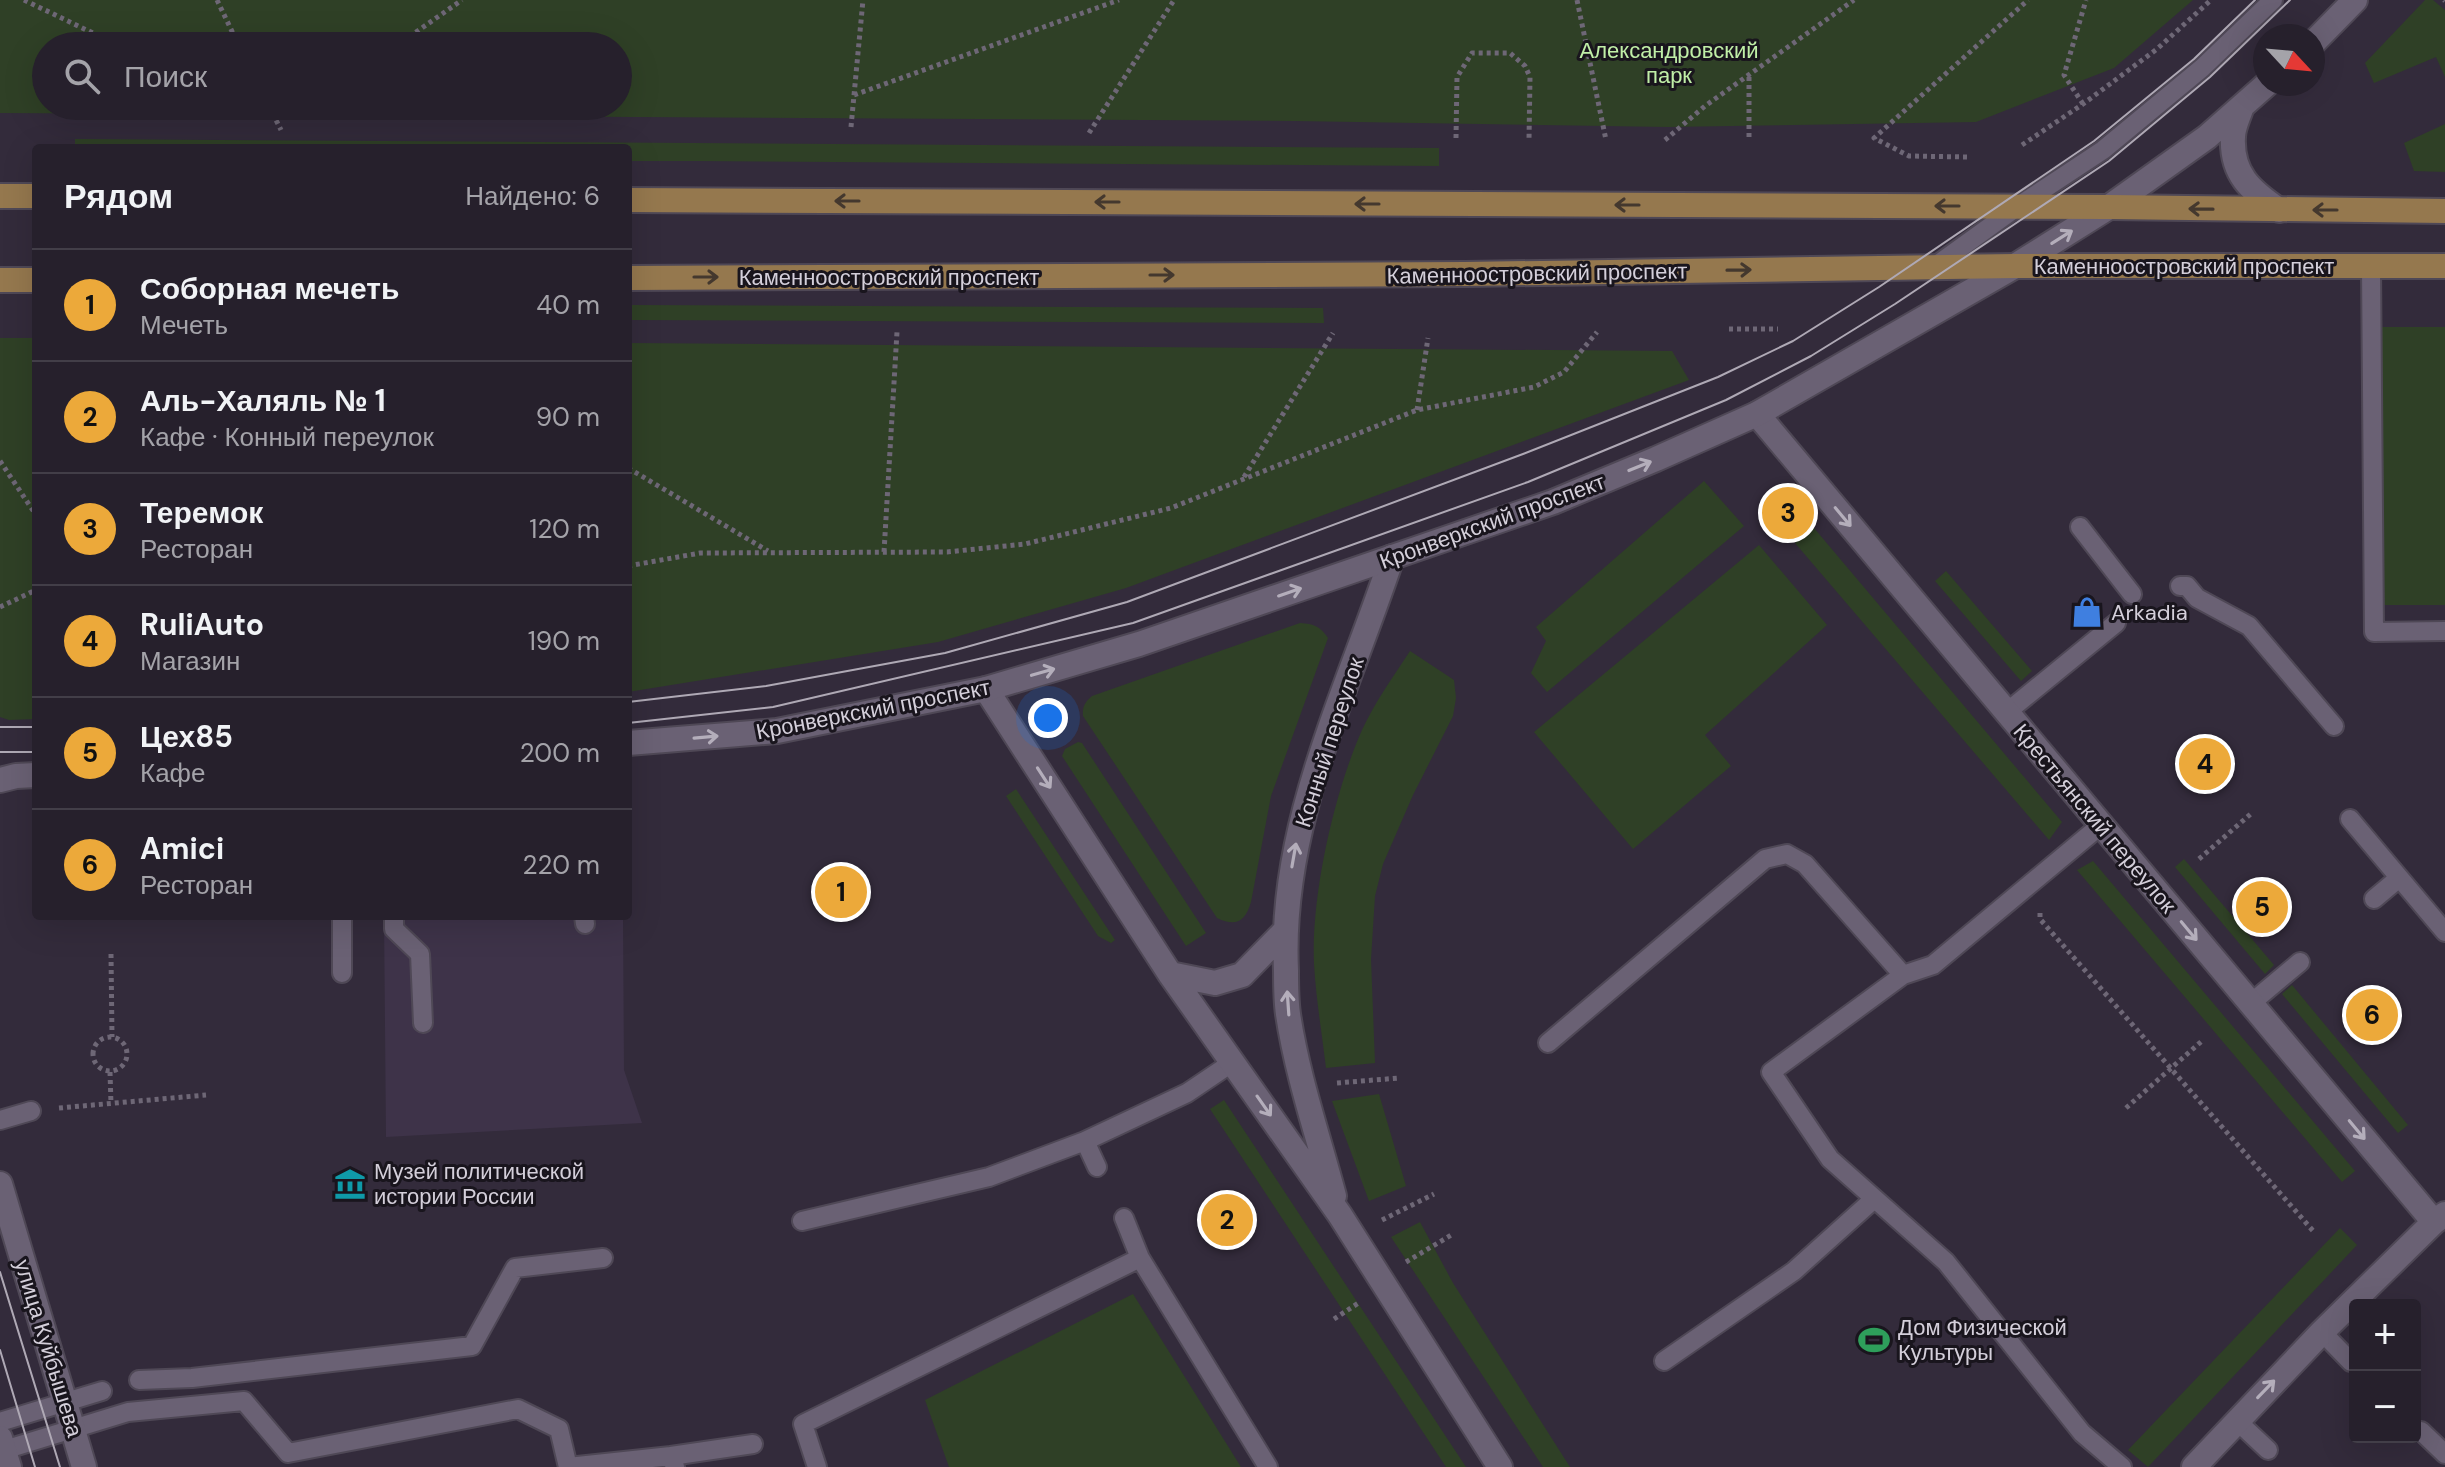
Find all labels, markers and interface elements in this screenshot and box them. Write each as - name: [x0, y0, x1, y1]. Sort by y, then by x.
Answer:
- north arrow: [2253, 24, 2325, 96]
- search box: [32, 32, 632, 120]
- park label: Александровский парк: [1580, 36, 1758, 90]
- icon: search: [60, 54, 104, 98]
- text: Поиск: [124, 57, 207, 96]
- text: Рядом: [64, 174, 173, 219]
- text: Найдено: 6: [465, 179, 600, 213]
- one-way arrow: [834, 193, 861, 209]
- one-way arrow: [1094, 194, 1121, 210]
- one-way arrow: [1354, 196, 1381, 211]
- one-way arrow: [1614, 197, 1641, 213]
- one-way arrow: [1934, 199, 1961, 214]
- one-way arrow: [2188, 201, 2215, 217]
- one-way arrow: [2312, 202, 2339, 218]
- one-way arrow: [2050, 228, 2073, 244]
- street label: Каменноостровский проспект: [2034, 252, 2334, 281]
- street label: Каменноостровский проспект: [1386, 256, 1688, 291]
- one-way arrow: [1725, 262, 1752, 278]
- street label: Каменноостровский проспект: [739, 263, 1039, 292]
- one-way arrow: [1148, 267, 1175, 283]
- text: Соборная мечеть: [140, 269, 400, 308]
- one-way arrow: [692, 269, 719, 285]
- text: 1: [85, 288, 95, 322]
- text: 40 m: [536, 288, 600, 322]
- text: Мечеть: [140, 308, 228, 342]
- text: Аль-Халяль № 1: [140, 381, 386, 420]
- text: 2: [82, 400, 98, 434]
- text: 90 m: [536, 400, 600, 434]
- text: Кафе · Конный переулок: [140, 420, 434, 454]
- one-way arrow: [1627, 458, 1652, 472]
- street label: Кронверкский проспект: [1375, 467, 1609, 576]
- pin: 3: [1762, 483, 1814, 543]
- text: Теремок: [140, 493, 263, 532]
- one-way arrow: [1834, 506, 1852, 526]
- text: 3: [82, 512, 98, 546]
- text: 120 m: [529, 512, 600, 546]
- text: Ресторан: [140, 532, 253, 566]
- one-way arrow: [1277, 584, 1302, 599]
- shop icon: Arkadia: [2070, 595, 2104, 629]
- place label: Arkadia: [2111, 598, 2188, 627]
- text: RuliAuto: [140, 605, 264, 644]
- text: 4: [82, 624, 98, 658]
- text: 190 m: [528, 624, 600, 658]
- text: Магазин: [140, 644, 240, 678]
- street label: Конный переулок: [1288, 653, 1371, 831]
- one-way arrow: [1029, 664, 1055, 679]
- street label: Кронверкский проспект: [754, 673, 993, 746]
- your location: [1028, 698, 1068, 738]
- text: Цех85: [140, 717, 233, 756]
- street label: Крестьянский переулок: [2007, 718, 2183, 919]
- one-way arrow: [692, 729, 719, 744]
- pin: 4: [2179, 734, 2231, 794]
- text: 5: [82, 736, 98, 770]
- text: 200 m: [520, 736, 600, 770]
- text: Кафе: [140, 756, 205, 790]
- one-way arrow: [1036, 766, 1052, 789]
- text: Amici: [140, 829, 224, 868]
- one-way arrow: [1287, 843, 1302, 868]
- text: 6: [82, 848, 98, 882]
- text: 220 m: [522, 848, 600, 882]
- pin: 1: [815, 862, 867, 922]
- text: Ресторан: [140, 868, 253, 902]
- pin: 5: [2236, 877, 2288, 937]
- one-way arrow: [2181, 920, 2198, 941]
- pin: 6: [2346, 985, 2398, 1045]
- one-way arrow: [1280, 990, 1295, 1017]
- one-way arrow: [1256, 1094, 1272, 1116]
- one-way arrow: [2347, 1119, 2365, 1140]
- place label: Музей политической истории России: [374, 1157, 584, 1211]
- museum icon: Музей политической истории России: [333, 1167, 367, 1201]
- pin: 2: [1201, 1190, 1253, 1250]
- street label: улица Куйбышева: [8, 1256, 90, 1441]
- map controls: [2349, 1299, 2421, 1443]
- button: +: [2349, 1299, 2421, 1371]
- place label: Дом Физической Культуры: [1898, 1313, 2067, 1367]
- sports icon: Дом Физической Культуры: [1857, 1323, 1891, 1357]
- button: −: [2349, 1371, 2421, 1443]
- one-way arrow: [2256, 1379, 2275, 1399]

